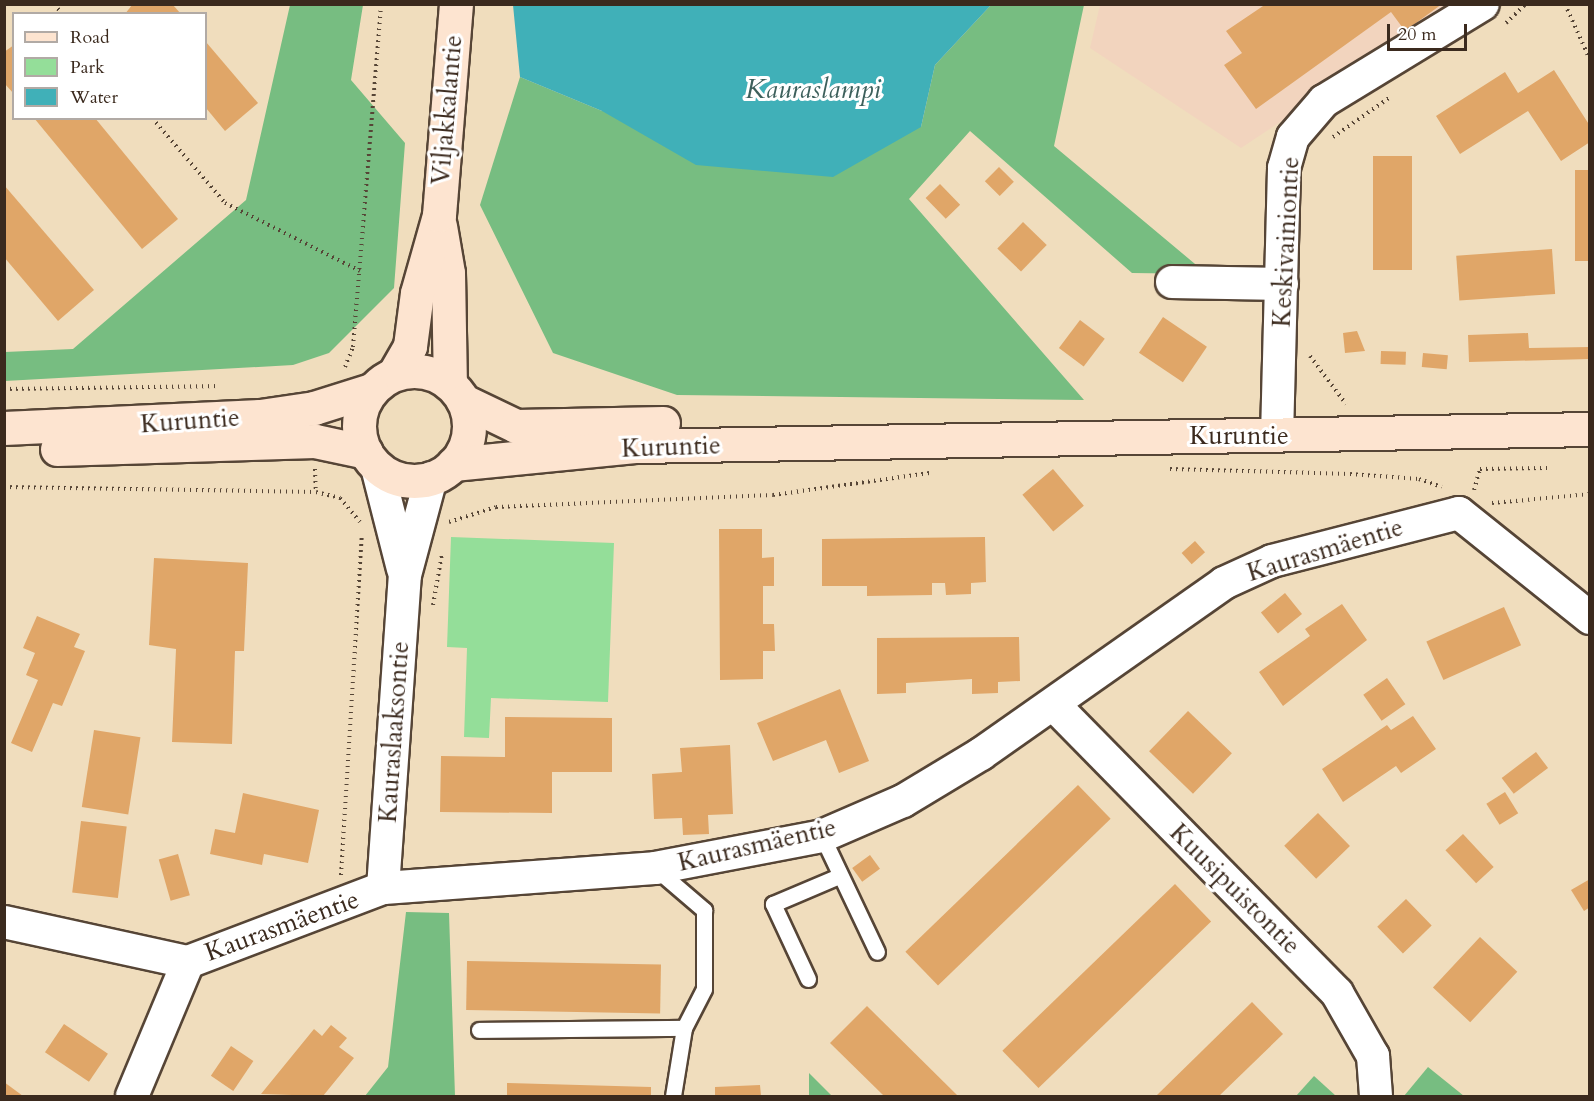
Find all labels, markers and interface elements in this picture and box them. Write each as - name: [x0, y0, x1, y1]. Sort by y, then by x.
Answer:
- legend: [12, 12, 207, 120]
- scale bar: [1390, 12, 1470, 50]
- text: 20 m: [1398, 22, 1437, 47]
- text: Road: [70, 25, 110, 50]
- street label: Viljakkalantie: [425, 34, 469, 186]
- text: Park: [70, 55, 105, 80]
- water label: Kauraslampi: [745, 74, 881, 106]
- text: Water: [70, 85, 118, 110]
- street label: Keskivainiontie: [1266, 156, 1306, 328]
- street label: Kuruntie: [139, 402, 241, 440]
- street label: Kuruntie: [1189, 420, 1289, 452]
- street label: Kuruntie: [621, 430, 721, 464]
- street label: Kaurasmäentie: [1243, 511, 1407, 589]
- street label: Kauraslaaksontie: [372, 640, 416, 824]
- street label: Kaurasmäentie: [675, 812, 839, 878]
- street label: Kuusipuistontie: [1163, 817, 1307, 961]
- street label: Kaurasmäentie: [201, 884, 363, 968]

